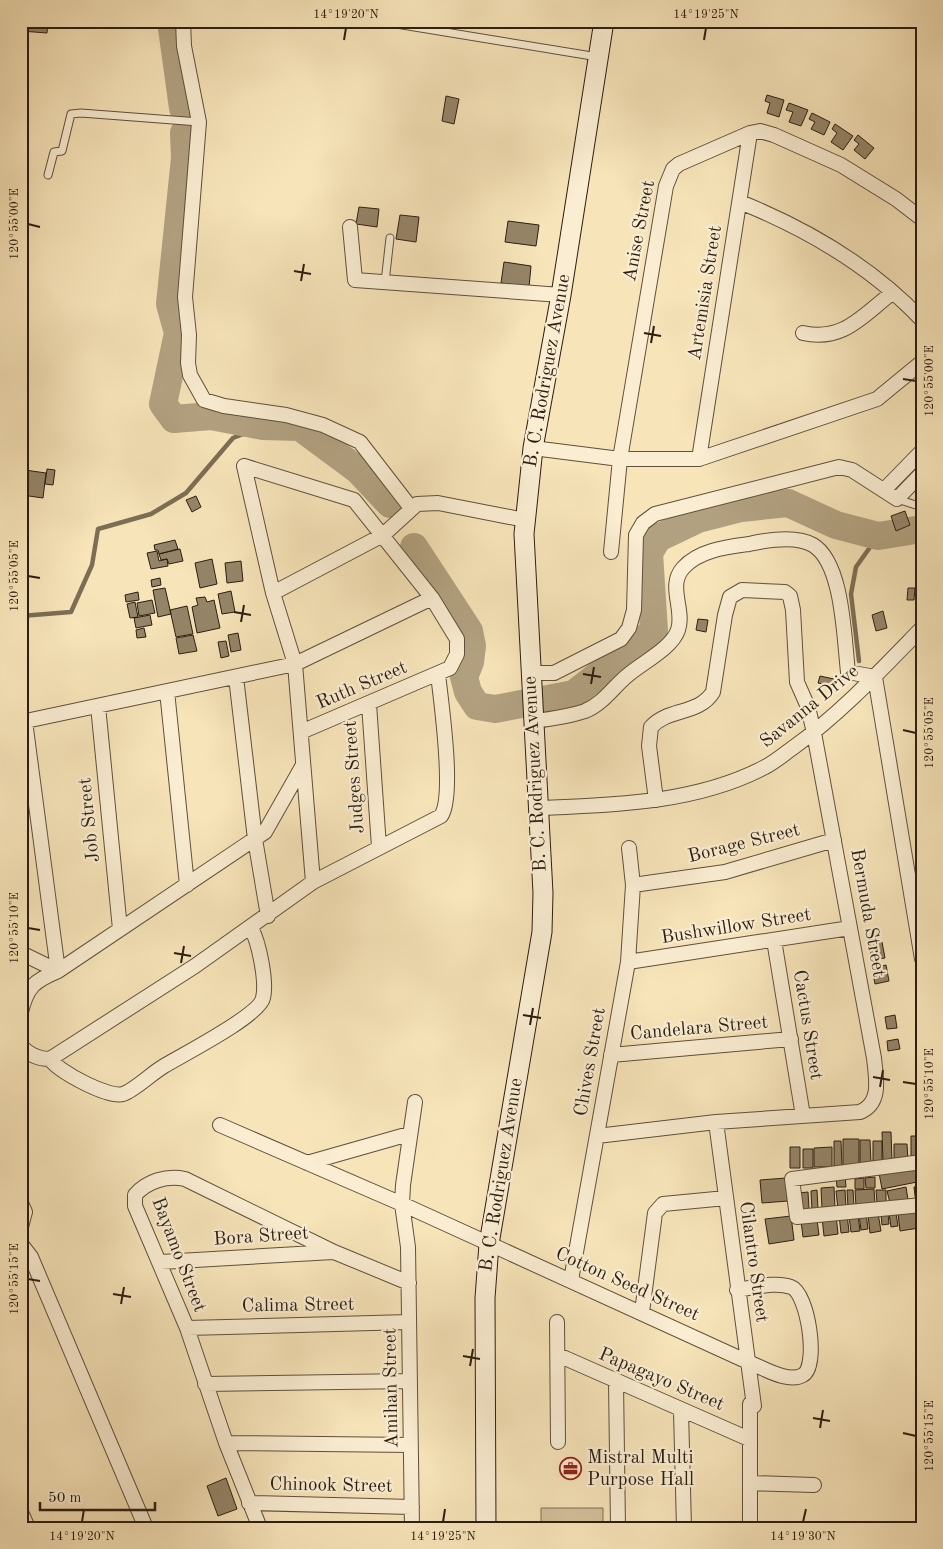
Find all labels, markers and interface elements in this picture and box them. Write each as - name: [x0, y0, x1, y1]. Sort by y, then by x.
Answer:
- text: 14°19'25"N: [673, 8, 739, 21]
- text: 14°19'20"N: [313, 9, 379, 21]
- street label: Anise Street: [621, 179, 659, 283]
- text: 120°55'00"E: [8, 188, 21, 260]
- street label: Artemisia Street: [686, 224, 726, 362]
- street label: B. C. Rodriguez Avenue: [522, 273, 574, 469]
- text: 120°55'00"E: [923, 345, 936, 417]
- text: 120°55'05"E: [8, 540, 21, 612]
- street label: Ruth Street: [314, 658, 410, 714]
- street label: Savanna Drive: [757, 662, 863, 752]
- street label: B. C. Rodriguez Avenue: [521, 676, 551, 872]
- text: 120°55'05"E: [923, 697, 936, 769]
- street label: Judges Street: [342, 720, 368, 834]
- street label: Job Street: [76, 777, 104, 863]
- street label: Borage Street: [686, 821, 802, 867]
- street label: Bermuda Street: [846, 847, 888, 979]
- text: 120°55'10"E: [8, 892, 21, 964]
- street label: Bushwillow Street: [660, 906, 812, 948]
- street label: Cactus Street: [789, 969, 825, 1081]
- street label: Chives Street: [572, 1006, 610, 1118]
- street label: Candelara Street: [629, 1014, 769, 1044]
- text: 120°55'10"E: [923, 1048, 936, 1120]
- street label: B. C. Rodriguez Avenue: [477, 1077, 527, 1273]
- street label: Bayamo Street: [147, 1195, 209, 1315]
- street label: Cilantro Street: [735, 1200, 771, 1324]
- street label: Bora Street: [213, 1224, 309, 1250]
- text: 120°55'15"E: [8, 1243, 21, 1315]
- street label: Cotton Seed Street: [552, 1245, 702, 1325]
- street label: Calima Street: [242, 1296, 354, 1316]
- street label: Amihan Street: [381, 1328, 403, 1448]
- street label: Papagayo Street: [595, 1345, 727, 1415]
- text: 120°55'15"E: [923, 1400, 936, 1472]
- place label: Mistral Multi Purpose Hall: [587, 1449, 694, 1490]
- office icon: Mistral Multi Purpose Hall: [559, 1457, 583, 1481]
- street label: Chinook Street: [269, 1475, 393, 1497]
- scale bar: [40, 1479, 155, 1511]
- text: 50 m: [48, 1491, 82, 1506]
- text: 14°19'25"N: [410, 1530, 476, 1543]
- text: 14°19'20"N: [49, 1531, 115, 1543]
- text: 14°19'30"N: [770, 1531, 836, 1543]

